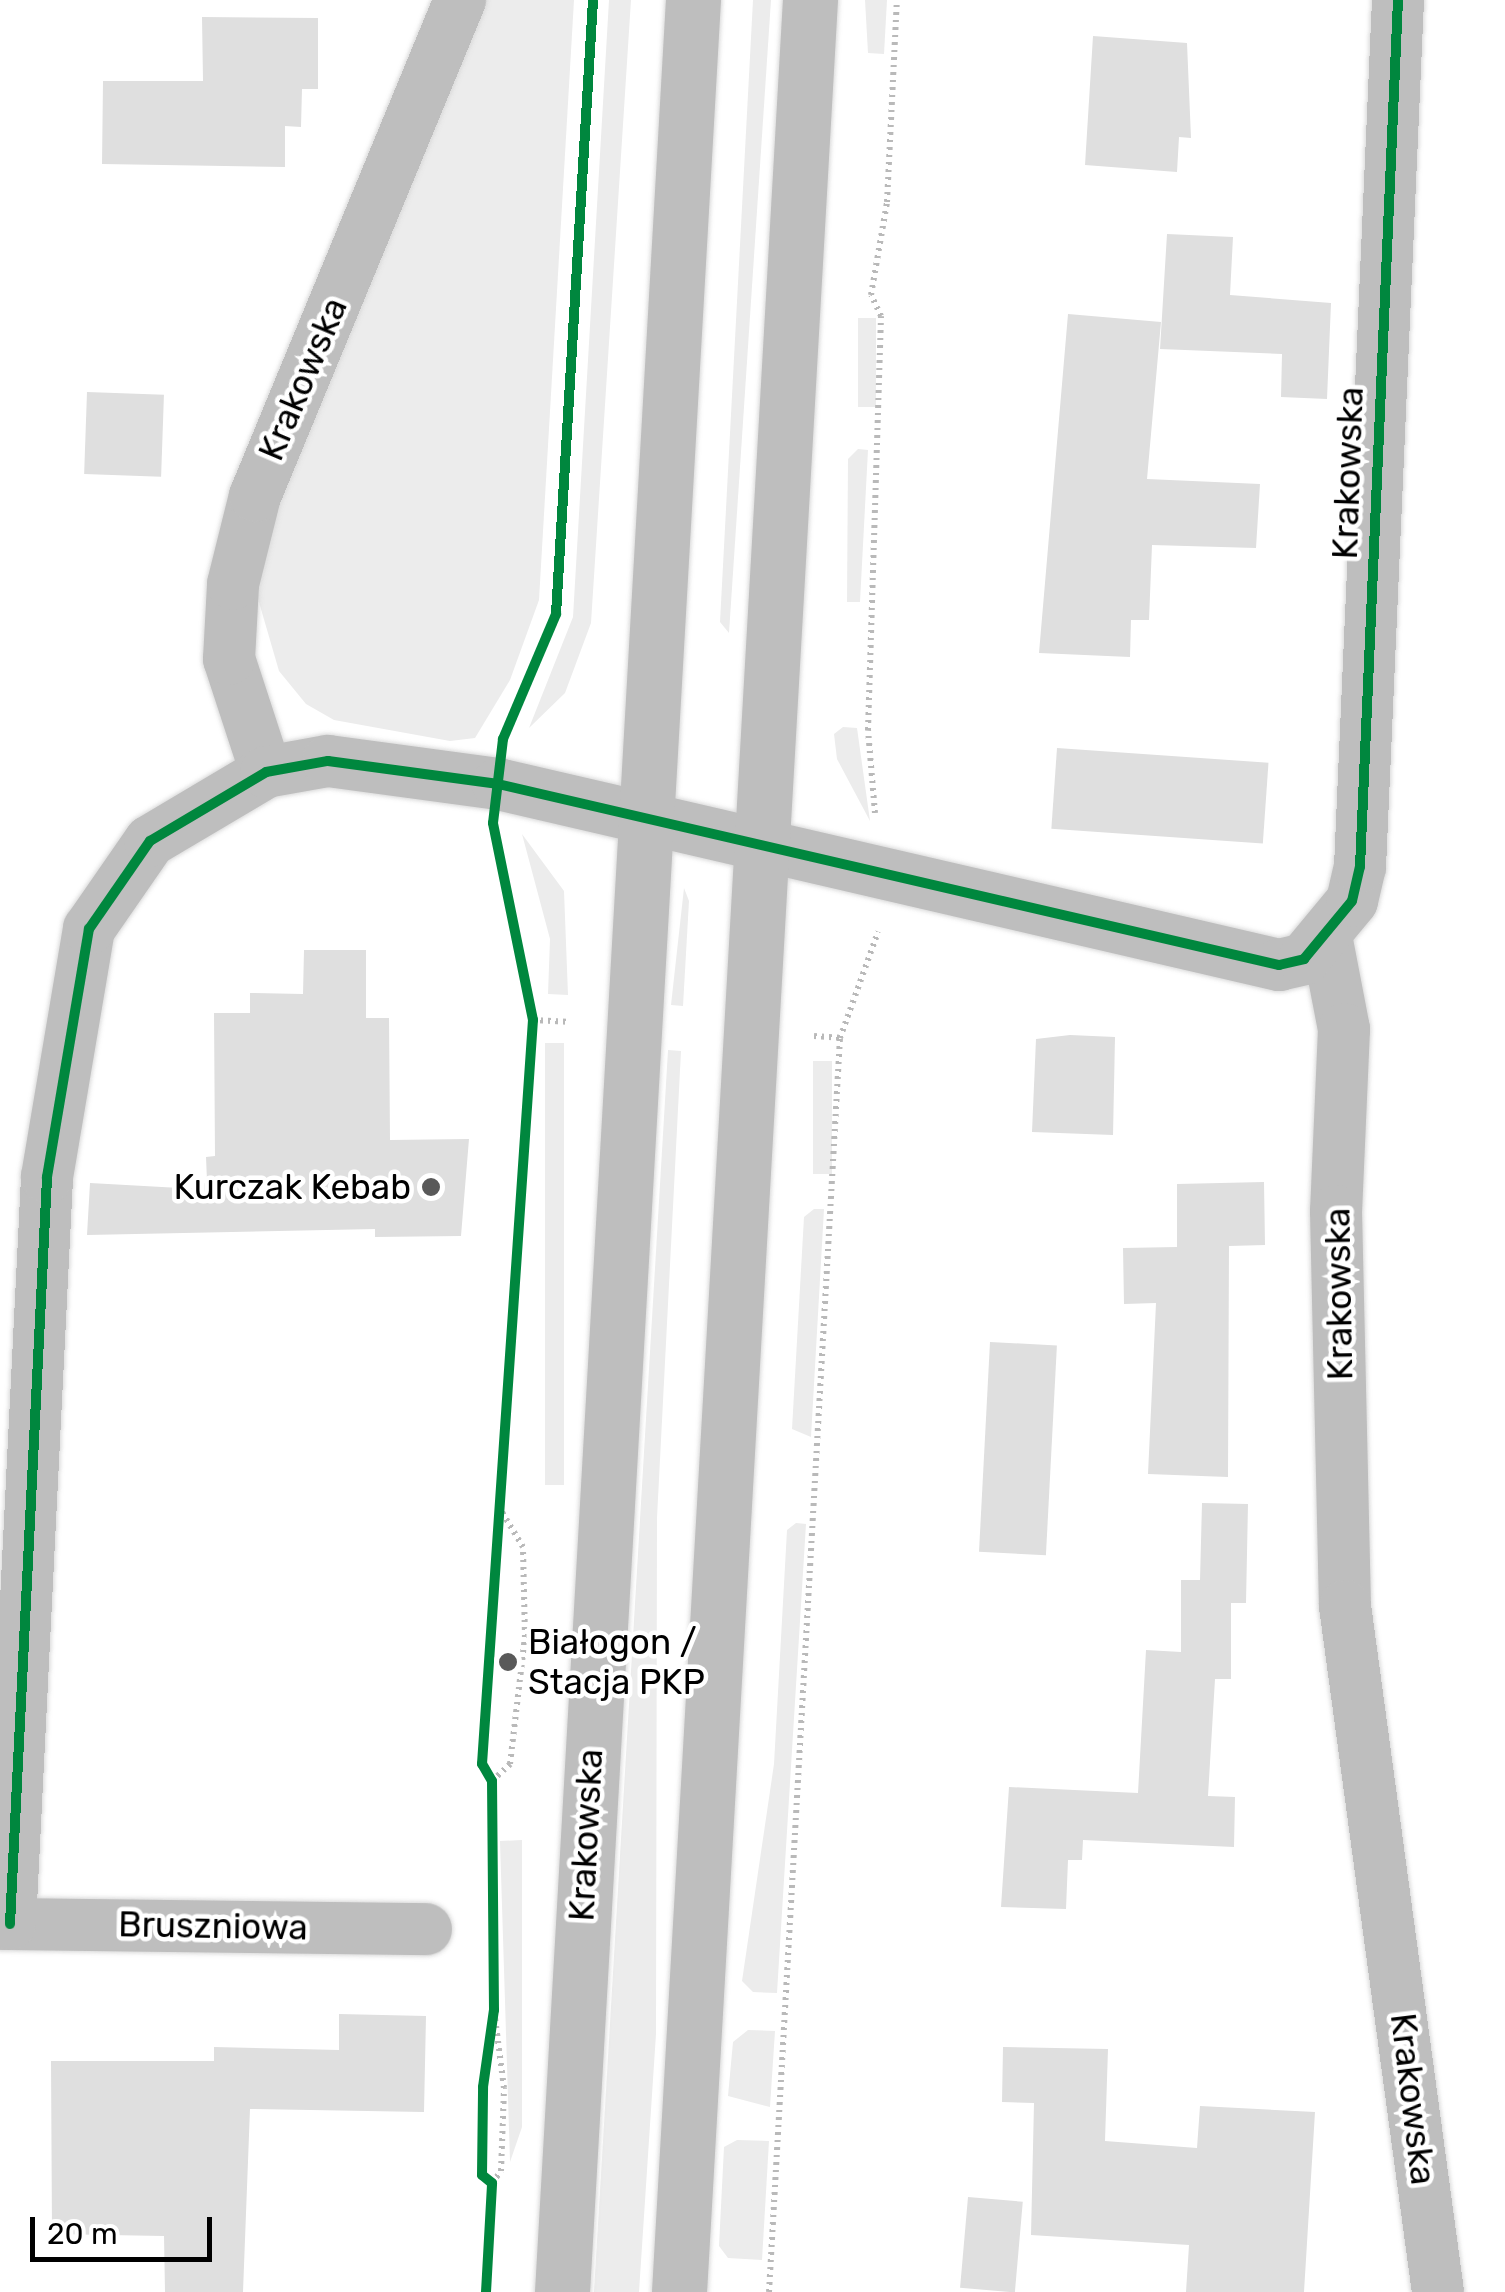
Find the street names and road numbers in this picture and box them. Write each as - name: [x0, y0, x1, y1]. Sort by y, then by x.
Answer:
- street label: Krakowska: [250, 291, 356, 467]
- street label: Krakowska: [1324, 386, 1372, 560]
- street label: Krakowska: [1316, 1207, 1362, 1381]
- street label: Krakowska: [561, 1748, 611, 1922]
- street label: Bruszniowa: [118, 1903, 308, 1949]
- street label: Krakowska: [1382, 2011, 1444, 2187]

